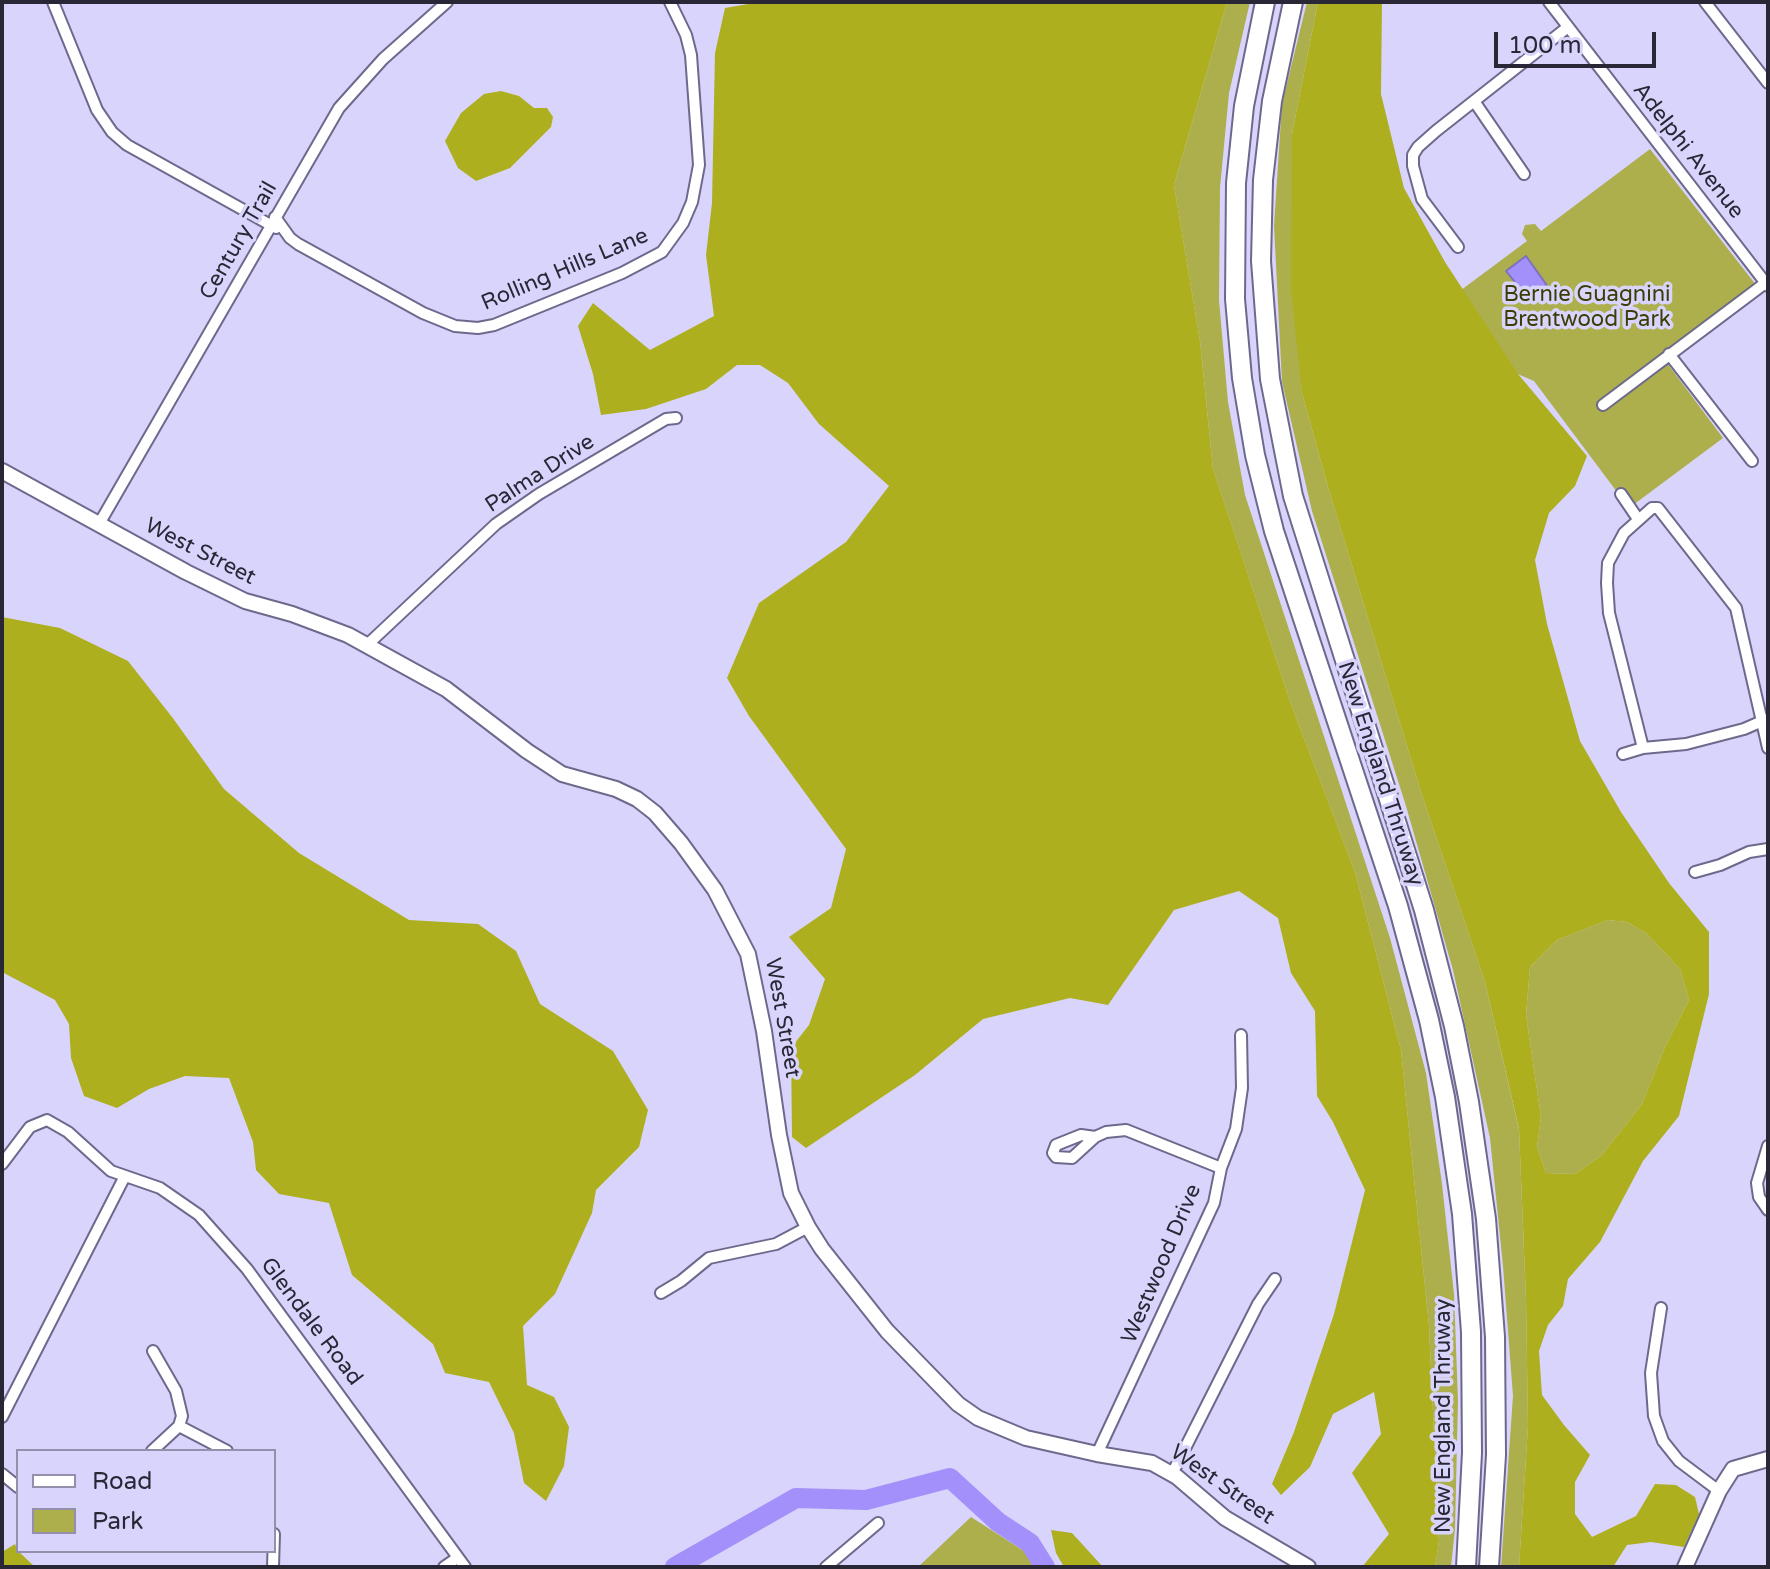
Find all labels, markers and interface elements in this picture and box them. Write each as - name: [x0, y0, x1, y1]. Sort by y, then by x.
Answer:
- scale bar: [1498, 16, 1660, 66]
- text: 100 m: [1508, 31, 1582, 60]
- street label: Adelphi Avenue: [1627, 78, 1749, 224]
- street label: Century Trail: [195, 177, 283, 305]
- street label: Rolling Hills Lane: [478, 223, 652, 317]
- park label: Bernie Guagnini Brentwood Park: [1503, 282, 1671, 334]
- street label: Palma Drive: [481, 429, 599, 519]
- street label: West Street: [140, 513, 260, 591]
- street label: New England Thruway: [1331, 658, 1429, 890]
- street label: West Street: [758, 956, 806, 1080]
- street label: Westwood Drive: [1117, 1180, 1207, 1348]
- street label: Glendale Road: [254, 1253, 368, 1391]
- street label: New England Thruway: [1431, 1299, 1457, 1533]
- street label: West Street: [1165, 1439, 1279, 1531]
- legend: [16, 1449, 276, 1553]
- text: Road: [92, 1467, 152, 1496]
- text: Park: [92, 1507, 143, 1536]

